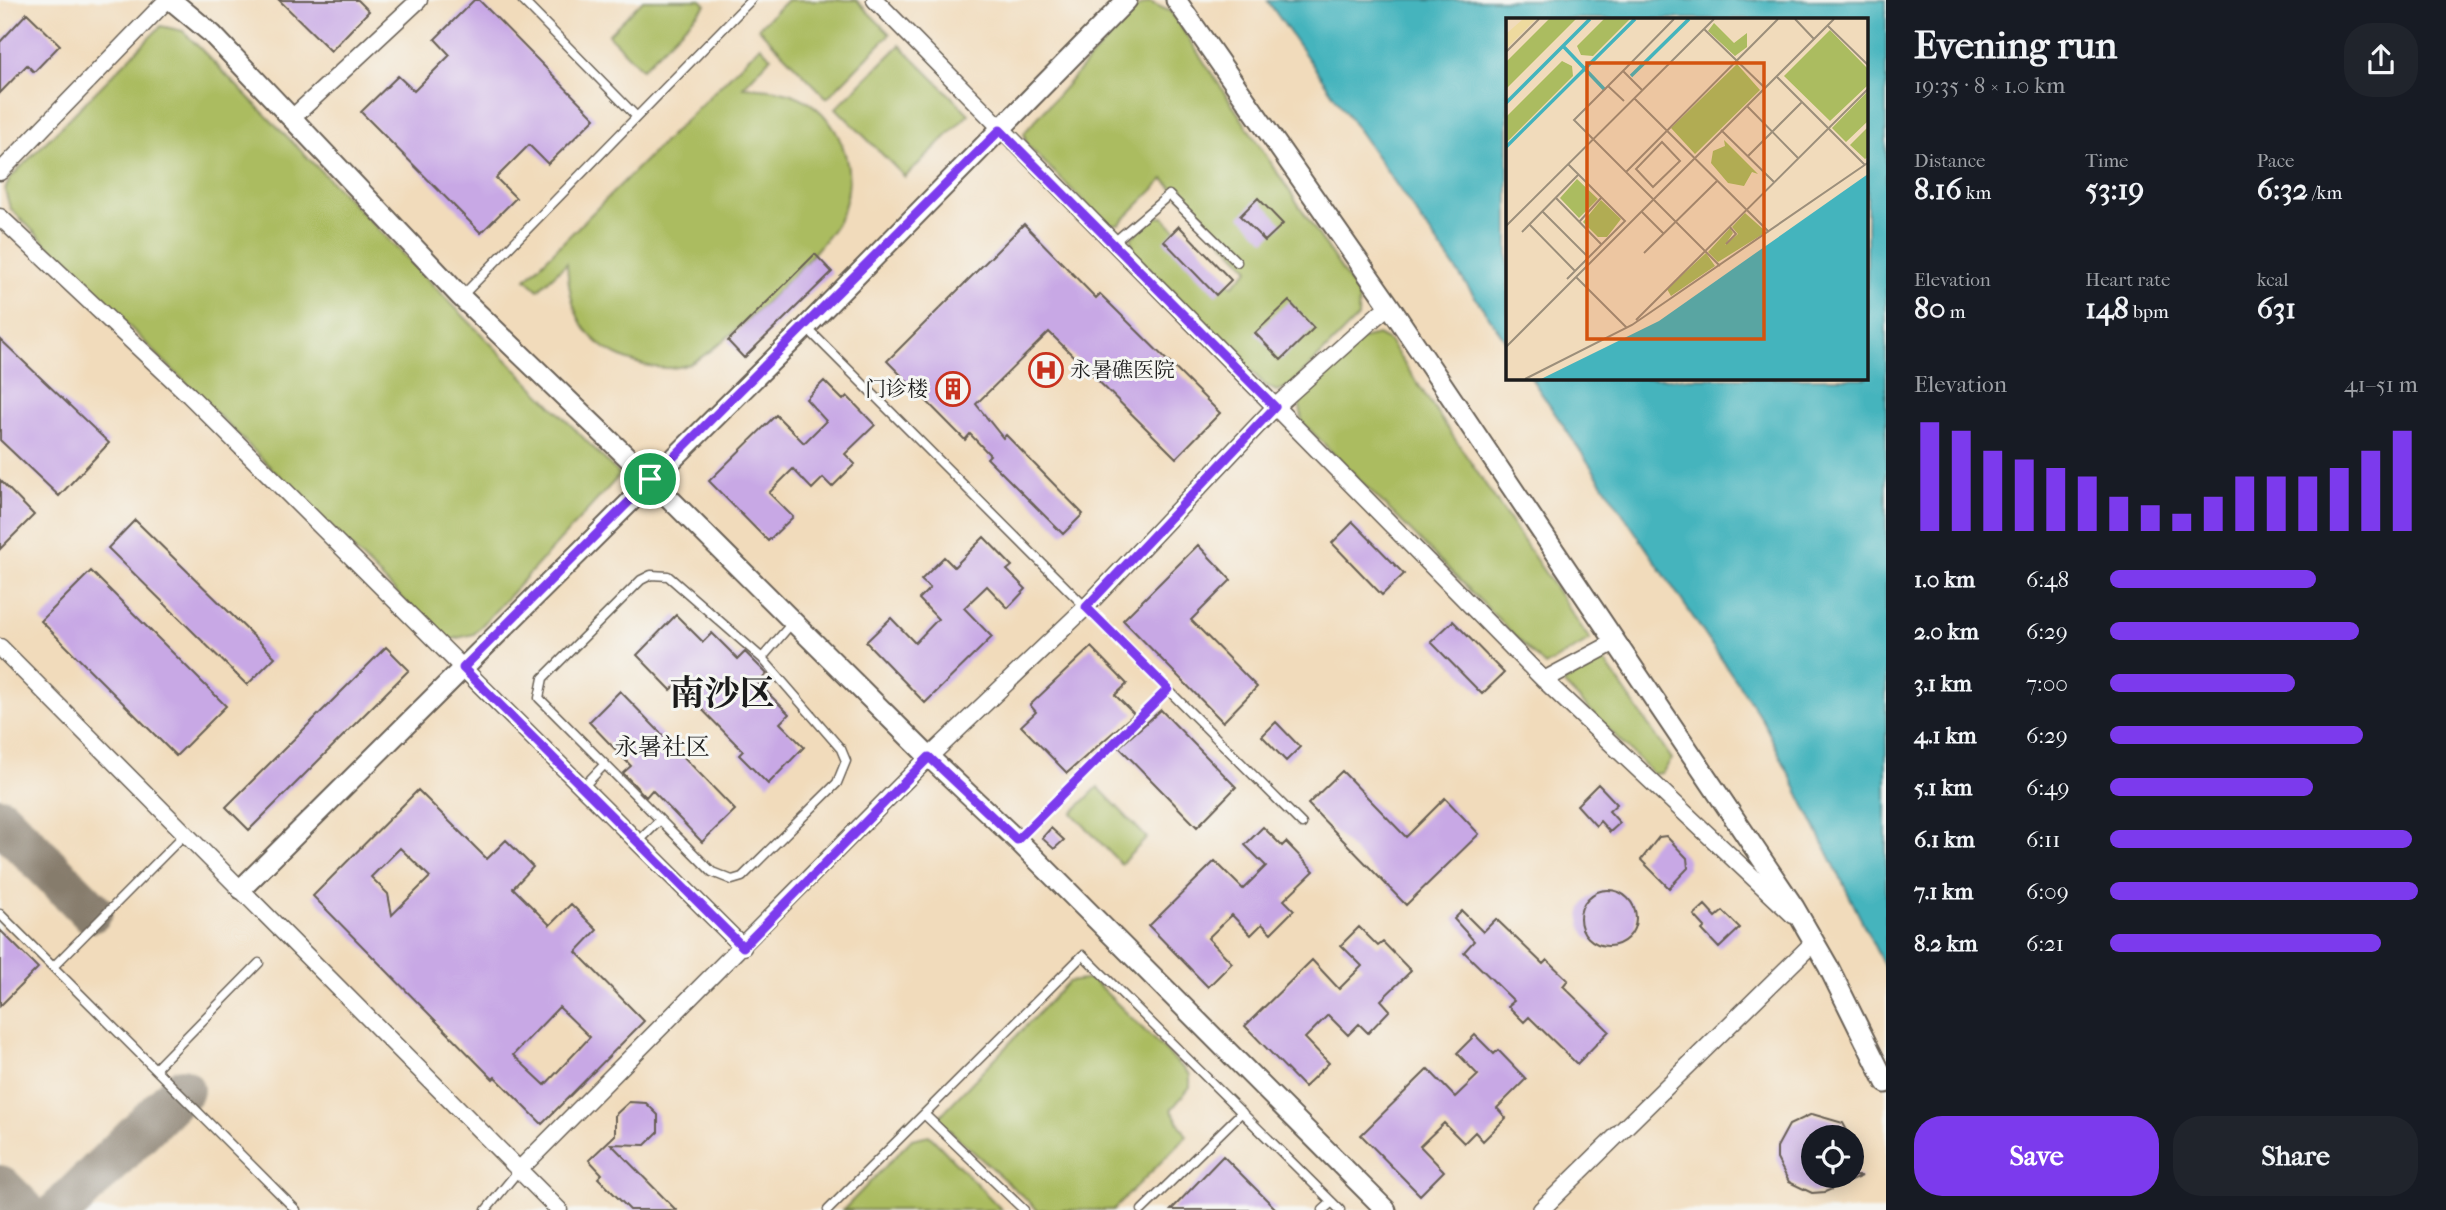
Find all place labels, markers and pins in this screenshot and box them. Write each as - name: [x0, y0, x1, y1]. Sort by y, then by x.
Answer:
- hospital icon: 永暑礁医院: [1027, 351, 1065, 389]
- place label: 永暑礁医院: [1070, 358, 1175, 382]
- building icon: 门诊楼: [934, 370, 972, 408]
- place label: 门诊楼: [865, 377, 928, 401]
- pin: [620, 449, 680, 509]

